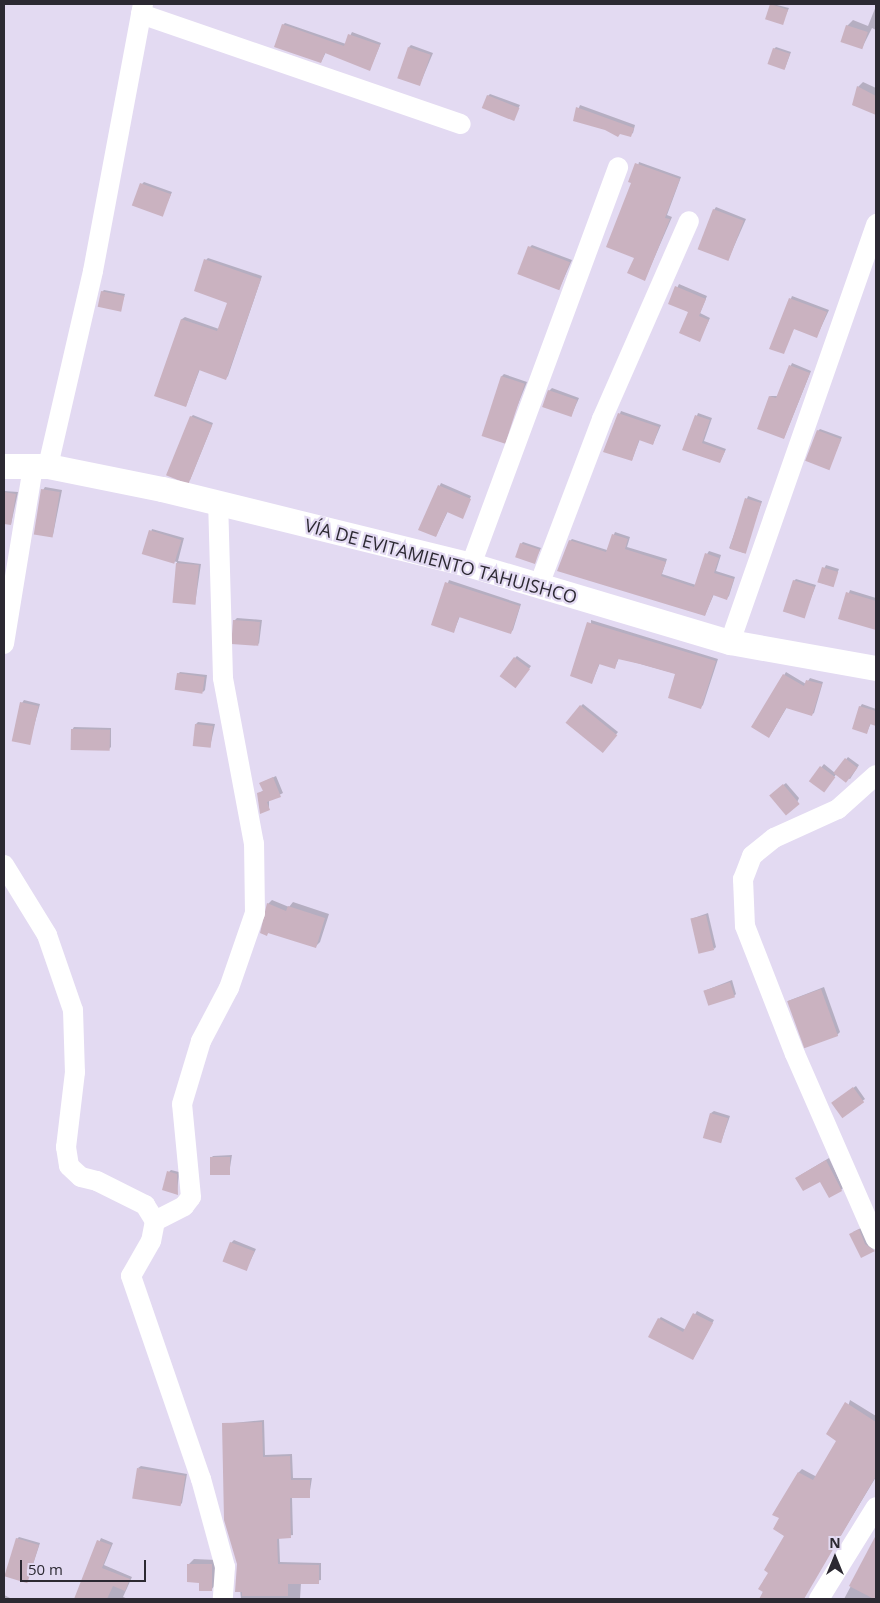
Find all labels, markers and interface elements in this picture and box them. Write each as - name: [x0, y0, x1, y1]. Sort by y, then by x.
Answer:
- street label: VÍA DE EVITAMIENTO TAHUISHCO: [302, 514, 580, 608]
- north arrow: [810, 1533, 860, 1583]
- text: N: [829, 1533, 841, 1552]
- scale bar: [22, 1550, 149, 1582]
- text: 50 m: [28, 1559, 63, 1579]

